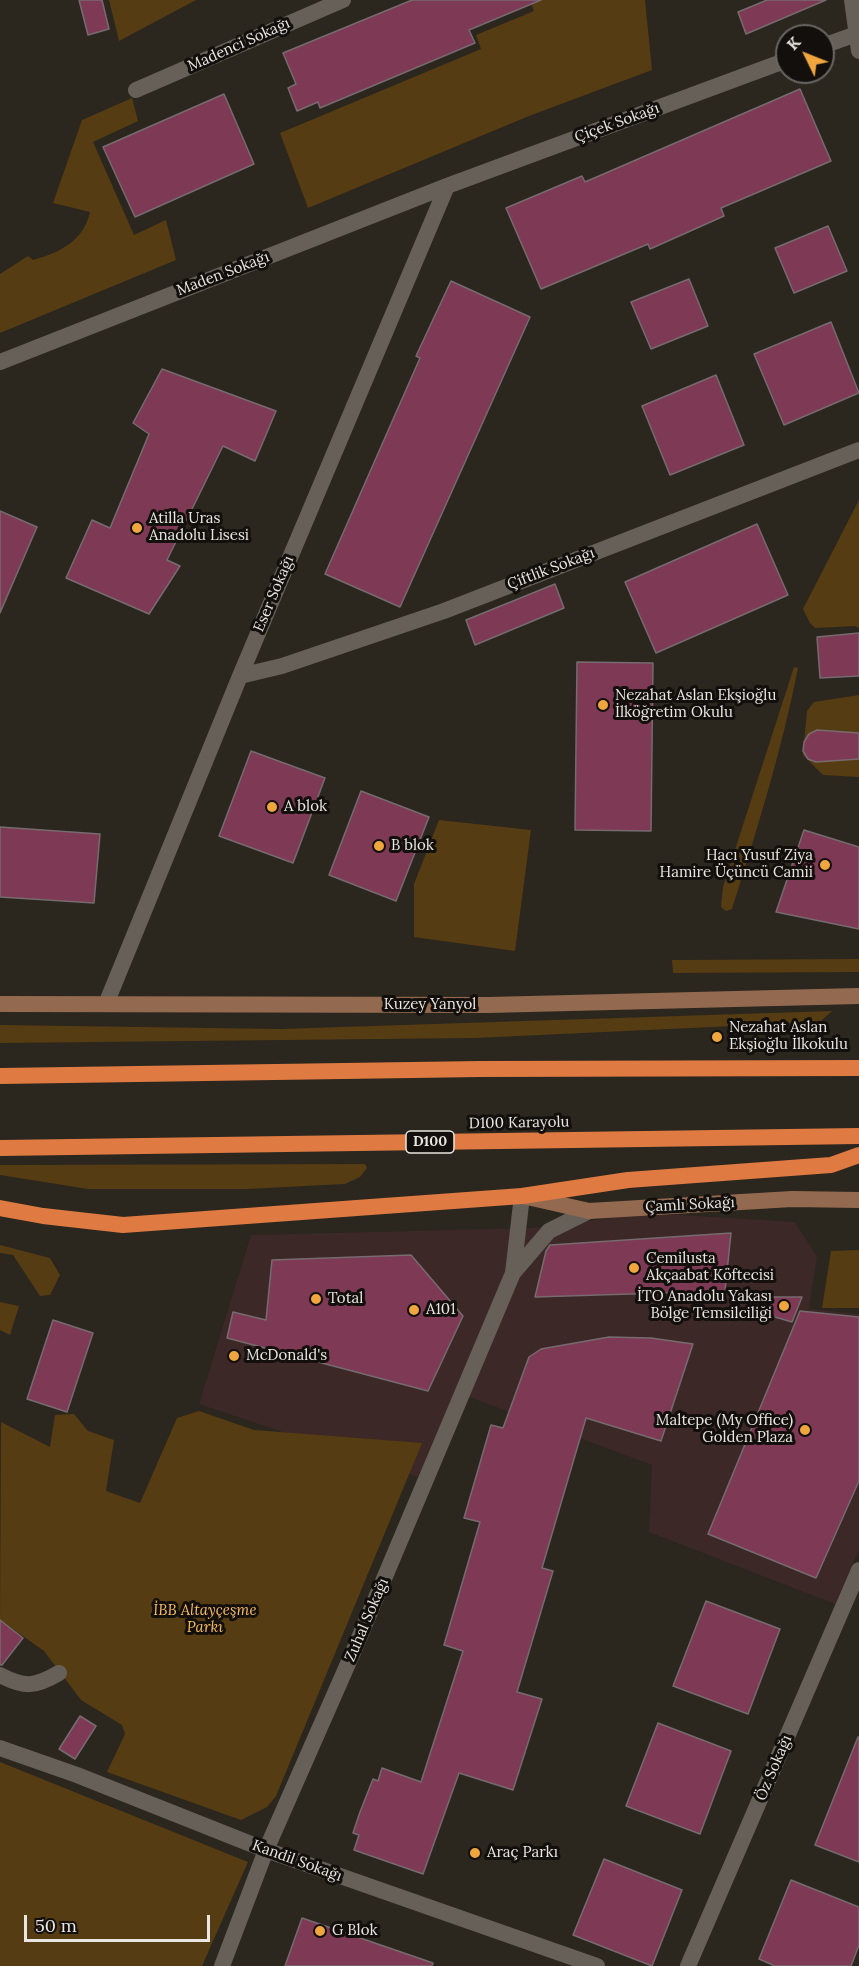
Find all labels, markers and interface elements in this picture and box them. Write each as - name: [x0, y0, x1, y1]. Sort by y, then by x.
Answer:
- street label: Madenci Sokağı: [185, 14, 293, 76]
- north arrow: [775, 24, 835, 84]
- text: K: [782, 32, 805, 54]
- street label: Çiçek Sokağı: [572, 99, 662, 147]
- street label: Maden Sokağı: [174, 248, 272, 300]
- place label: Atilla Uras Anadolu Lisesi: [149, 510, 249, 545]
- marker: Atilla Uras Anadolu Lisesi: [130, 521, 144, 535]
- street label: Çiftlik Sokağı: [505, 544, 597, 594]
- street label: Eser Sokağı: [250, 553, 298, 635]
- place label: Nezahat Aslan Ekşioğlu İlköğretim Okulu: [615, 687, 776, 722]
- marker: Nezahat Aslan Ekşioğlu İlköğretim Okulu: [596, 698, 610, 712]
- place label: A blok: [284, 798, 327, 816]
- marker: A blok: [265, 800, 279, 814]
- place label: B blok: [391, 837, 434, 855]
- marker: B blok: [372, 839, 386, 853]
- place label: Hacı Yusuf Ziya Hamire Üçüncü Camii: [660, 847, 813, 882]
- marker: Hacı Yusuf Ziya Hamire Üçüncü Camii: [818, 858, 832, 872]
- street label: Kuzey Yanyol: [384, 996, 476, 1014]
- place label: Nezahat Aslan Ekşioğlu İlkokulu: [729, 1019, 848, 1054]
- marker: Nezahat Aslan Ekşioğlu İlkokulu: [710, 1030, 724, 1044]
- street label: D100 Karayolu: [468, 1113, 570, 1133]
- road number: D100: [406, 1131, 454, 1153]
- street label: Çamlı Sokağı: [645, 1194, 735, 1216]
- place label: Cemilusta Akçaabat Köftecisi: [646, 1250, 774, 1285]
- marker: Cemilusta Akçaabat Köftecisi: [627, 1261, 641, 1275]
- place label: İTO Anadolu Yakası Bölge Temsilciliği: [637, 1288, 772, 1323]
- place label: Total: [328, 1290, 363, 1308]
- marker: Total: [309, 1292, 323, 1306]
- marker: İTO Anadolu Yakası Bölge Temsilciliği: [777, 1299, 791, 1313]
- place label: A101: [426, 1301, 456, 1319]
- marker: A101: [407, 1303, 421, 1317]
- place label: McDonald's: [246, 1347, 327, 1365]
- marker: McDonald's: [227, 1349, 241, 1363]
- place label: Maltepe (My Office) Golden Plaza: [656, 1412, 793, 1447]
- marker: Maltepe (My Office) Golden Plaza: [798, 1423, 812, 1437]
- street label: Zuhal Sokağı: [341, 1576, 393, 1664]
- park label: İBB Altayçeşme Parkı: [153, 1602, 257, 1637]
- street label: Öz Sokağı: [752, 1733, 796, 1803]
- street label: Kandil Sokağı: [250, 1836, 344, 1886]
- place label: Araç Parkı: [487, 1844, 558, 1862]
- marker: Araç Parkı: [468, 1846, 482, 1860]
- scale bar: [27, 1903, 213, 1941]
- text: 50 m: [35, 1914, 77, 1937]
- place label: G Blok: [332, 1922, 377, 1940]
- marker: G Blok: [313, 1924, 327, 1938]

